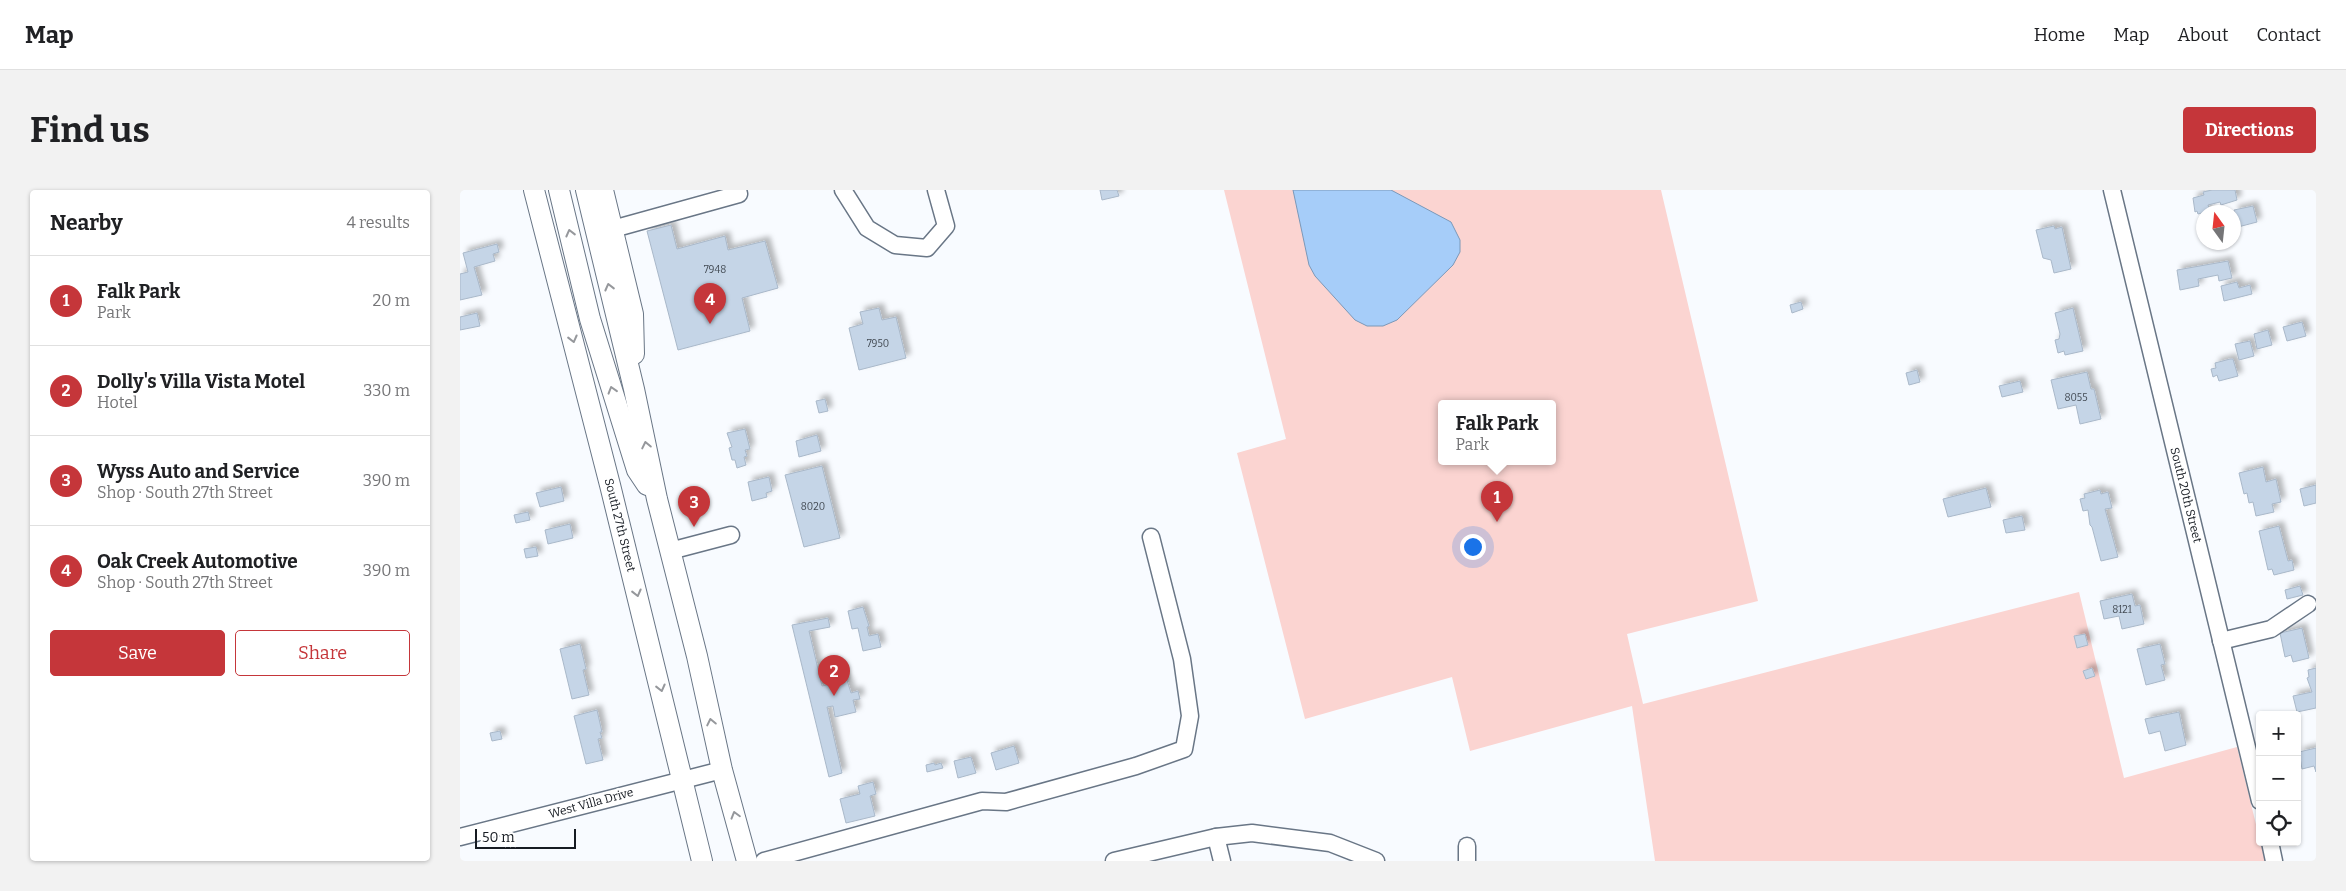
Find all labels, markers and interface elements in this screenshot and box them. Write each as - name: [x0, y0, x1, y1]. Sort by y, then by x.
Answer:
- text: Map: [25, 21, 74, 49]
- text: Home: [2034, 24, 2085, 46]
- text: Map: [2113, 24, 2149, 46]
- text: About: [2177, 24, 2228, 46]
- text: Contact: [2256, 24, 2321, 46]
- button: Directions: [2183, 107, 2316, 153]
- text: Find us: [30, 109, 150, 151]
- north arrow: [2196, 205, 2241, 250]
- text: Nearby: [50, 210, 123, 236]
- text: 4 results: [347, 213, 410, 232]
- one-way arrow: [565, 229, 576, 238]
- house number: 7948: [704, 264, 726, 276]
- text: Falk Park: [97, 280, 180, 303]
- one-way arrow: [604, 282, 615, 291]
- pin: 4: [694, 283, 726, 324]
- text: 1: [63, 291, 69, 310]
- text: 20 m: [373, 291, 410, 310]
- text: Park: [97, 303, 131, 322]
- one-way arrow: [567, 334, 578, 343]
- house number: 7950: [867, 338, 889, 350]
- text: Dolly's Villa Vista Motel: [97, 370, 305, 393]
- text: 2: [61, 381, 71, 400]
- text: 330 m: [363, 381, 410, 400]
- one-way arrow: [608, 386, 618, 395]
- house number: 8055: [2064, 392, 2088, 404]
- text: Hotel: [97, 393, 138, 412]
- popup: [1438, 400, 1556, 465]
- text: Falk Park: [1455, 412, 1539, 435]
- text: Park: [1455, 435, 1489, 454]
- one-way arrow: [641, 441, 651, 450]
- street label: South 20th Street: [2167, 446, 2205, 545]
- text: Wyss Auto and Service: [97, 460, 299, 483]
- text: 3: [61, 471, 71, 490]
- text: 390 m: [363, 471, 410, 490]
- street label: South 27th Street: [602, 477, 639, 574]
- pin: 1: [1481, 481, 1513, 522]
- text: Shop · South 27th Street: [97, 483, 273, 502]
- pin: 3: [678, 486, 710, 527]
- house number: 8020: [801, 501, 825, 513]
- your location: [1460, 534, 1486, 560]
- text: Oak Creek Automotive: [97, 550, 298, 573]
- text: 4: [61, 561, 71, 580]
- text: 390 m: [363, 561, 410, 580]
- text: Shop · South 27th Street: [97, 573, 273, 592]
- one-way arrow: [631, 589, 642, 598]
- house number: 8121: [2112, 604, 2132, 616]
- button: Save: [50, 630, 225, 676]
- button: Share: [235, 630, 410, 676]
- pin: 2: [818, 655, 850, 696]
- one-way arrow: [655, 684, 666, 693]
- map controls: [2256, 711, 2301, 846]
- button: +: [2256, 711, 2301, 756]
- one-way arrow: [706, 718, 717, 727]
- button: −: [2256, 756, 2301, 801]
- street label: West Villa Drive: [547, 785, 635, 821]
- button: locate: [2256, 801, 2301, 846]
- one-way arrow: [730, 812, 740, 820]
- scale bar: [475, 826, 576, 849]
- text: 50 m: [482, 829, 515, 846]

